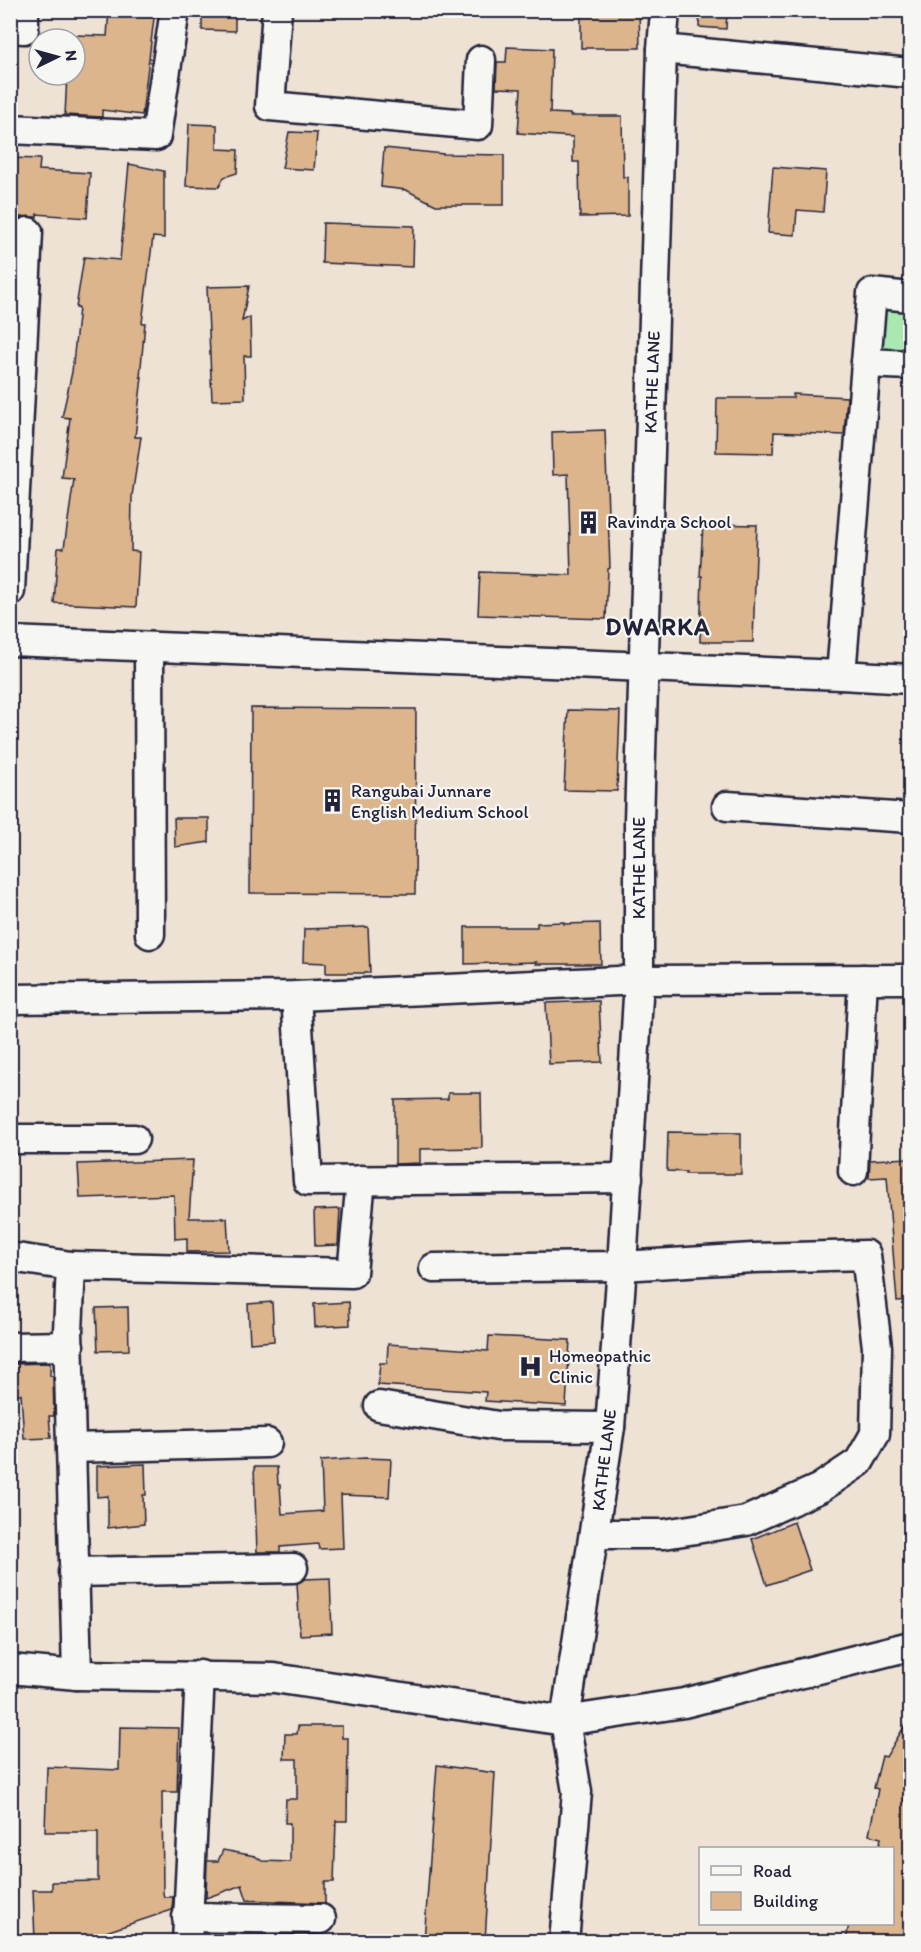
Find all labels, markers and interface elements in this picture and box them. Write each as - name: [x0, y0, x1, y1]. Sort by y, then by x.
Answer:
- north arrow: [27, 27, 87, 87]
- text: N: [62, 50, 81, 62]
- street label: KATHE LANE: [639, 330, 665, 434]
- building icon: Ravindra School: [576, 509, 602, 535]
- place label: Ravindra School: [607, 511, 731, 533]
- district label: DWARKA: [605, 612, 711, 641]
- place label: Rangubai Junnare English Medium School: [351, 780, 529, 823]
- building icon: Rangubai Junnare English Medium School: [320, 788, 346, 814]
- street label: KATHE LANE: [628, 817, 650, 919]
- place label: Homeopathic Clinic: [549, 1345, 651, 1388]
- hospital icon: Homeopathic Clinic: [518, 1353, 544, 1379]
- street label: KATHE LANE: [587, 1408, 621, 1512]
- legend: [699, 1847, 894, 1925]
- text: Road: [753, 1860, 792, 1882]
- text: Building: [753, 1890, 819, 1912]

